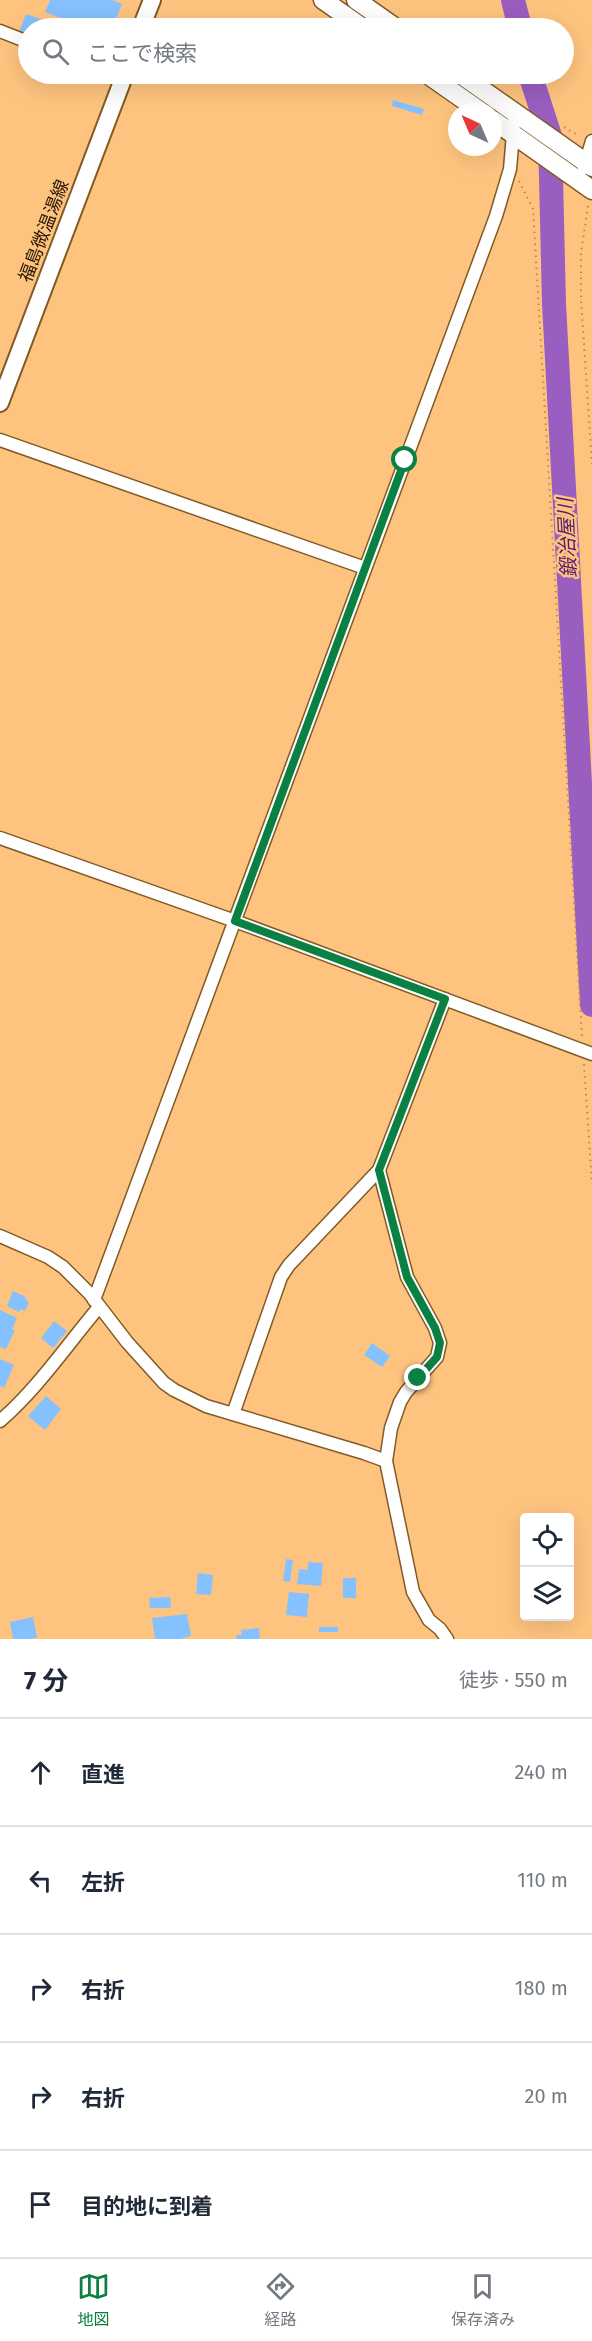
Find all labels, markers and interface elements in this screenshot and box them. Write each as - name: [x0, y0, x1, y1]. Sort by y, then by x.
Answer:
- search box: [18, 18, 574, 84]
- icon: search: [39, 35, 72, 68]
- text: ここで検索: [87, 40, 197, 67]
- north arrow: [448, 102, 502, 156]
- street label: 福島微温湯線: [14, 177, 74, 285]
- route start: [391, 446, 417, 472]
- water label: 鍛冶屋川: [553, 495, 581, 579]
- route end: [404, 1364, 430, 1390]
- map controls: [520, 1513, 574, 1621]
- button: locate: [520, 1513, 574, 1567]
- button: layers: [520, 1567, 574, 1621]
- text: 7 分: [24, 1666, 68, 1697]
- text: 徒歩 · 550 m: [459, 1668, 568, 1692]
- icon: ahead: [24, 1756, 57, 1789]
- text: 240 m: [514, 1760, 568, 1784]
- text: 直進: [81, 1761, 125, 1788]
- icon: left: [24, 1864, 57, 1897]
- text: 110 m: [517, 1868, 568, 1892]
- text: 左折: [81, 1869, 125, 1896]
- icon: right: [24, 1972, 57, 2005]
- text: 180 m: [515, 1976, 568, 2000]
- text: 右折: [81, 1977, 125, 2004]
- icon: right: [24, 2080, 57, 2113]
- text: 20 m: [525, 2084, 568, 2108]
- text: 右折: [81, 2085, 125, 2112]
- icon: arrive: [24, 2188, 57, 2221]
- text: 目的地に到着: [81, 2193, 213, 2220]
- tab: 地図: [77, 2270, 110, 2330]
- tab: 経路: [264, 2270, 297, 2330]
- tab: 保存済み: [451, 2270, 515, 2330]

